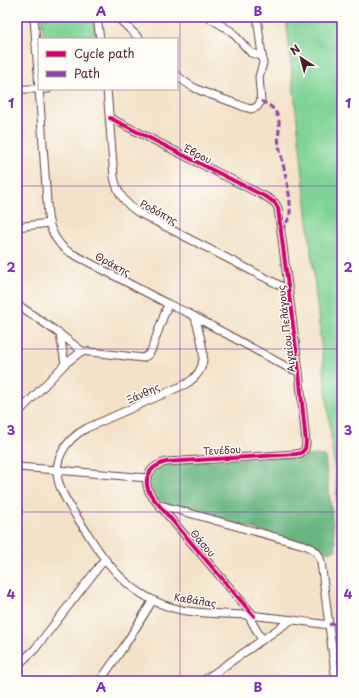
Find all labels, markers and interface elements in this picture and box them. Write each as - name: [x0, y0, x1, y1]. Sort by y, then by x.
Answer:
- text: A: [96, 1, 106, 20]
- text: B: [254, 1, 263, 20]
- legend: [38, 38, 178, 90]
- north arrow: [281, 38, 321, 78]
- text: N: [286, 40, 304, 59]
- text: Cycle path: [74, 44, 135, 62]
- text: Path: [74, 64, 100, 82]
- text: 1: [8, 93, 14, 112]
- text: 1: [345, 93, 351, 112]
- street label: Έβρου: [180, 139, 215, 168]
- street label: Ροδόπης: [138, 195, 181, 228]
- street label: Θράκης: [93, 248, 134, 279]
- text: 2: [6, 257, 16, 276]
- text: 2: [343, 257, 353, 276]
- street label: Αιγαίου Πελάγους: [273, 285, 298, 373]
- street label: Ξάνθης: [124, 379, 162, 406]
- text: 3: [7, 420, 16, 439]
- text: 3: [344, 420, 353, 439]
- street label: Τενέδου: [203, 441, 242, 458]
- street label: Θάσου: [187, 526, 220, 560]
- text: 4: [7, 584, 16, 603]
- text: 4: [344, 584, 353, 603]
- street label: Καβάλας: [173, 589, 217, 610]
- text: A: [96, 677, 106, 696]
- text: B: [254, 677, 263, 696]

